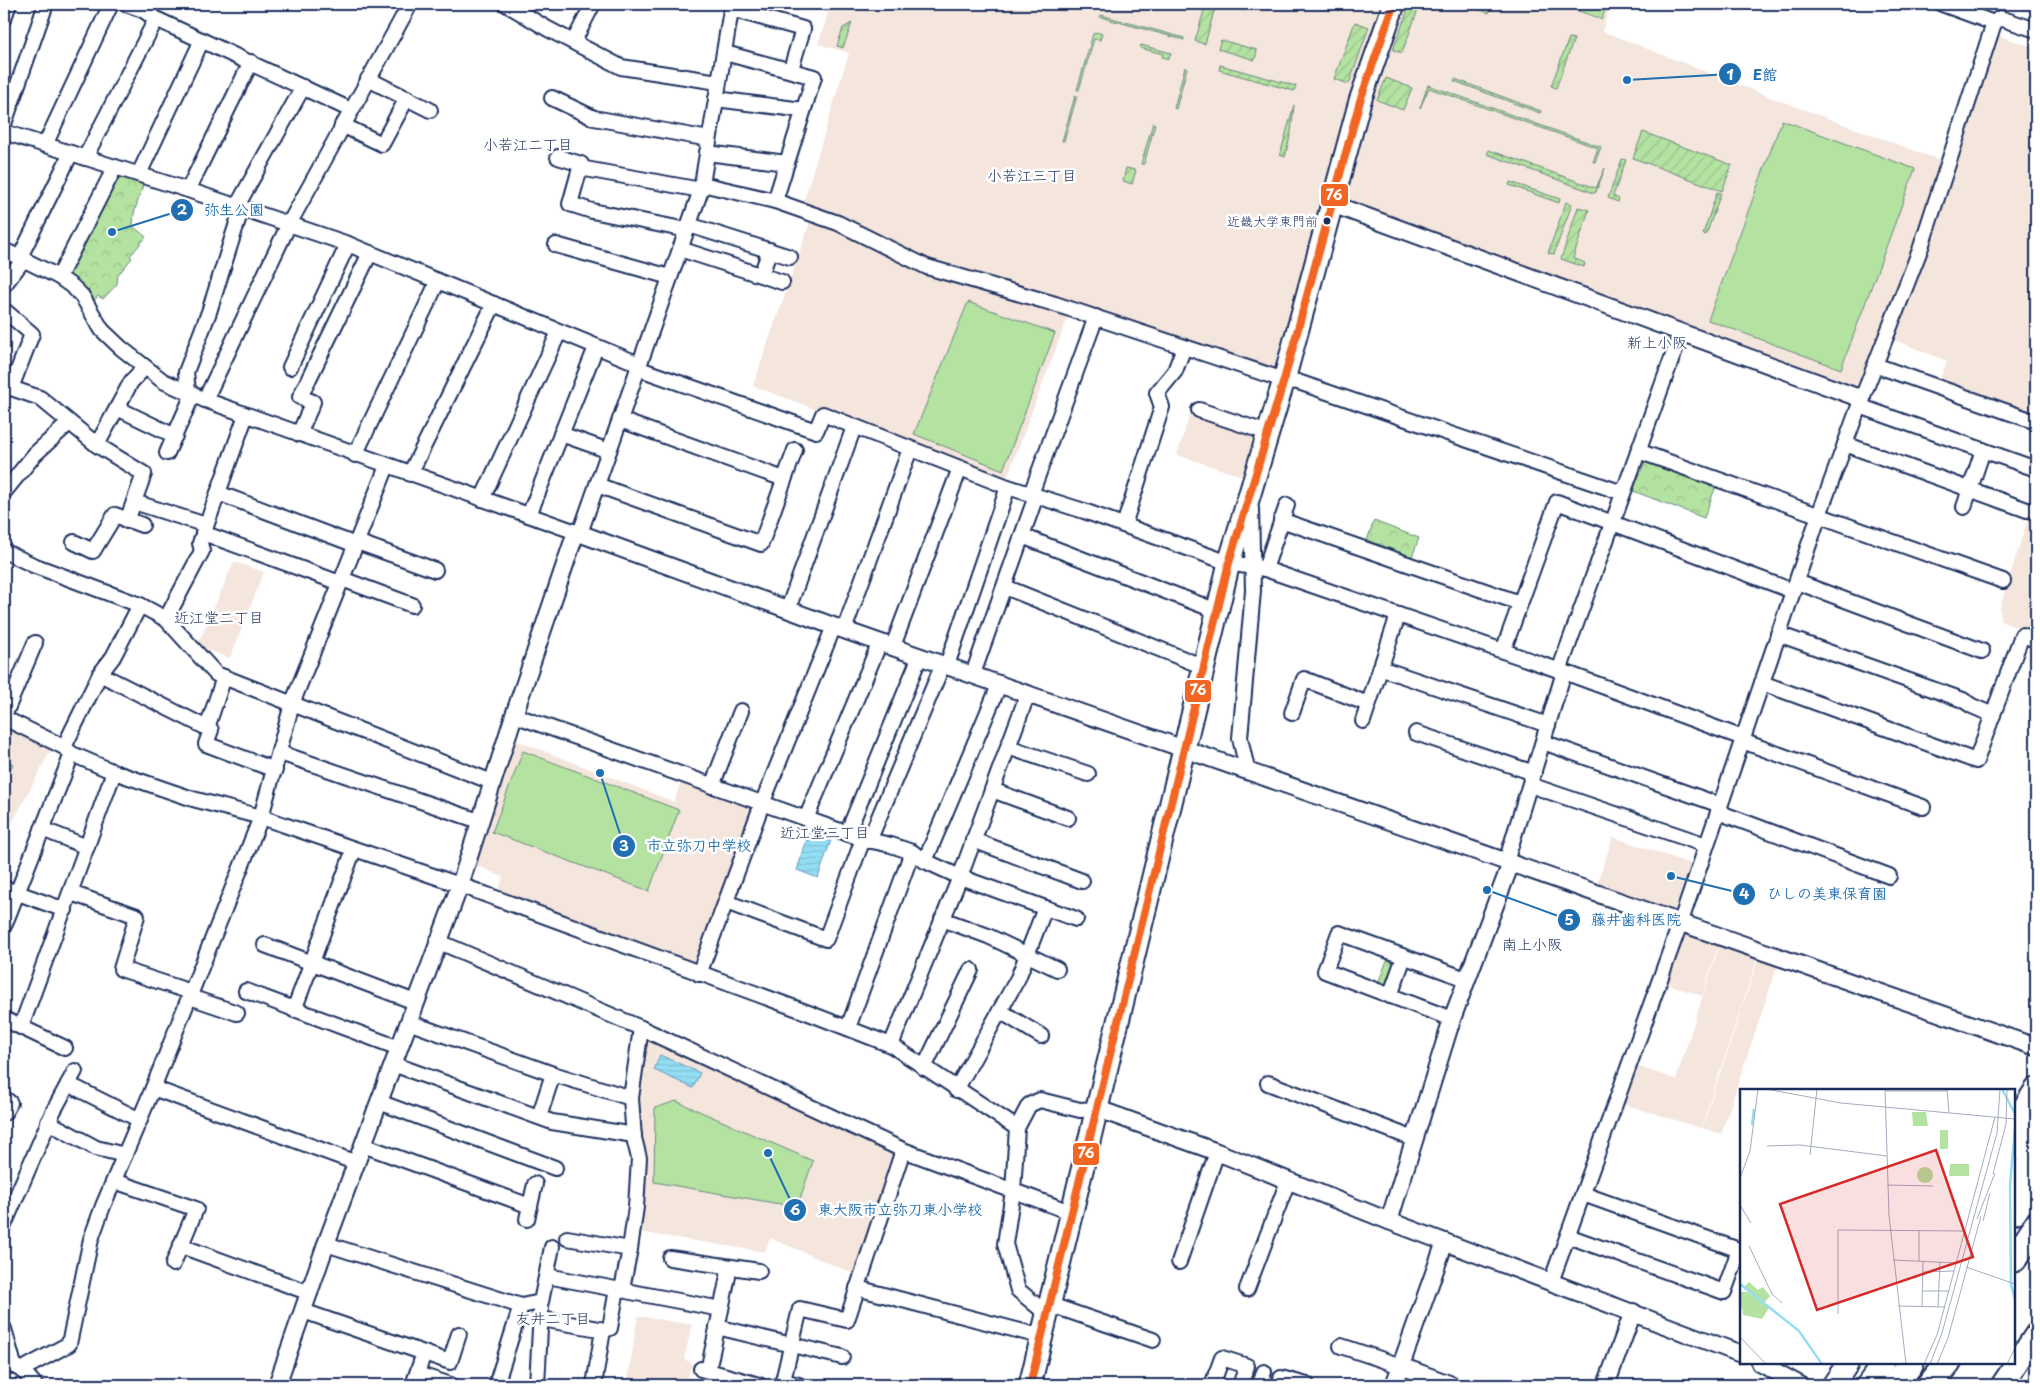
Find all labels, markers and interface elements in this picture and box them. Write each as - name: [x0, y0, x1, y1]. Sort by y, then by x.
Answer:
- callout: E館: [1717, 59, 1787, 89]
- text: 1: [1726, 62, 1734, 85]
- text: E館: [1753, 62, 1777, 85]
- district label: 小若江二丁目: [483, 132, 573, 155]
- district label: 小若江三丁目: [987, 163, 1077, 186]
- line badge: 76: [1320, 183, 1349, 207]
- text: 76: [1326, 184, 1342, 205]
- callout: 弥生公園: [169, 195, 274, 225]
- text: 2: [177, 197, 188, 220]
- text: 弥生公園: [204, 197, 264, 220]
- place label: 近畿大学東門前: [1227, 211, 1318, 230]
- marker: 近畿大学東門前: [1322, 216, 1332, 226]
- district label: 新上小阪: [1627, 330, 1687, 353]
- district label: 近江堂二丁目: [174, 605, 264, 628]
- line badge: 76: [1184, 679, 1212, 703]
- text: 76: [1190, 679, 1206, 700]
- district label: 近江堂三丁目: [780, 820, 870, 843]
- callout: 市立弥刀中学校: [612, 831, 762, 861]
- text: 3: [619, 833, 629, 856]
- text: 市立弥刀中学校: [646, 833, 752, 856]
- callout: ひしの美東保育園: [1732, 879, 1897, 909]
- text: 4: [1739, 881, 1749, 904]
- text: ひしの美東保育園: [1767, 881, 1887, 904]
- callout: 藤井歯科医院: [1556, 905, 1691, 935]
- text: 5: [1564, 907, 1574, 930]
- text: 藤井歯科医院: [1591, 907, 1681, 930]
- district label: 南上小阪: [1502, 932, 1562, 955]
- inset map: [1740, 1089, 2015, 1364]
- line badge: 76: [1072, 1142, 1100, 1166]
- text: 76: [1078, 1142, 1094, 1163]
- callout: 東大阪市立弥刀東小学校: [783, 1195, 993, 1225]
- text: 6: [790, 1197, 801, 1220]
- text: 東大阪市立弥刀東小学校: [817, 1197, 983, 1220]
- district label: 友井二丁目: [515, 1306, 591, 1329]

